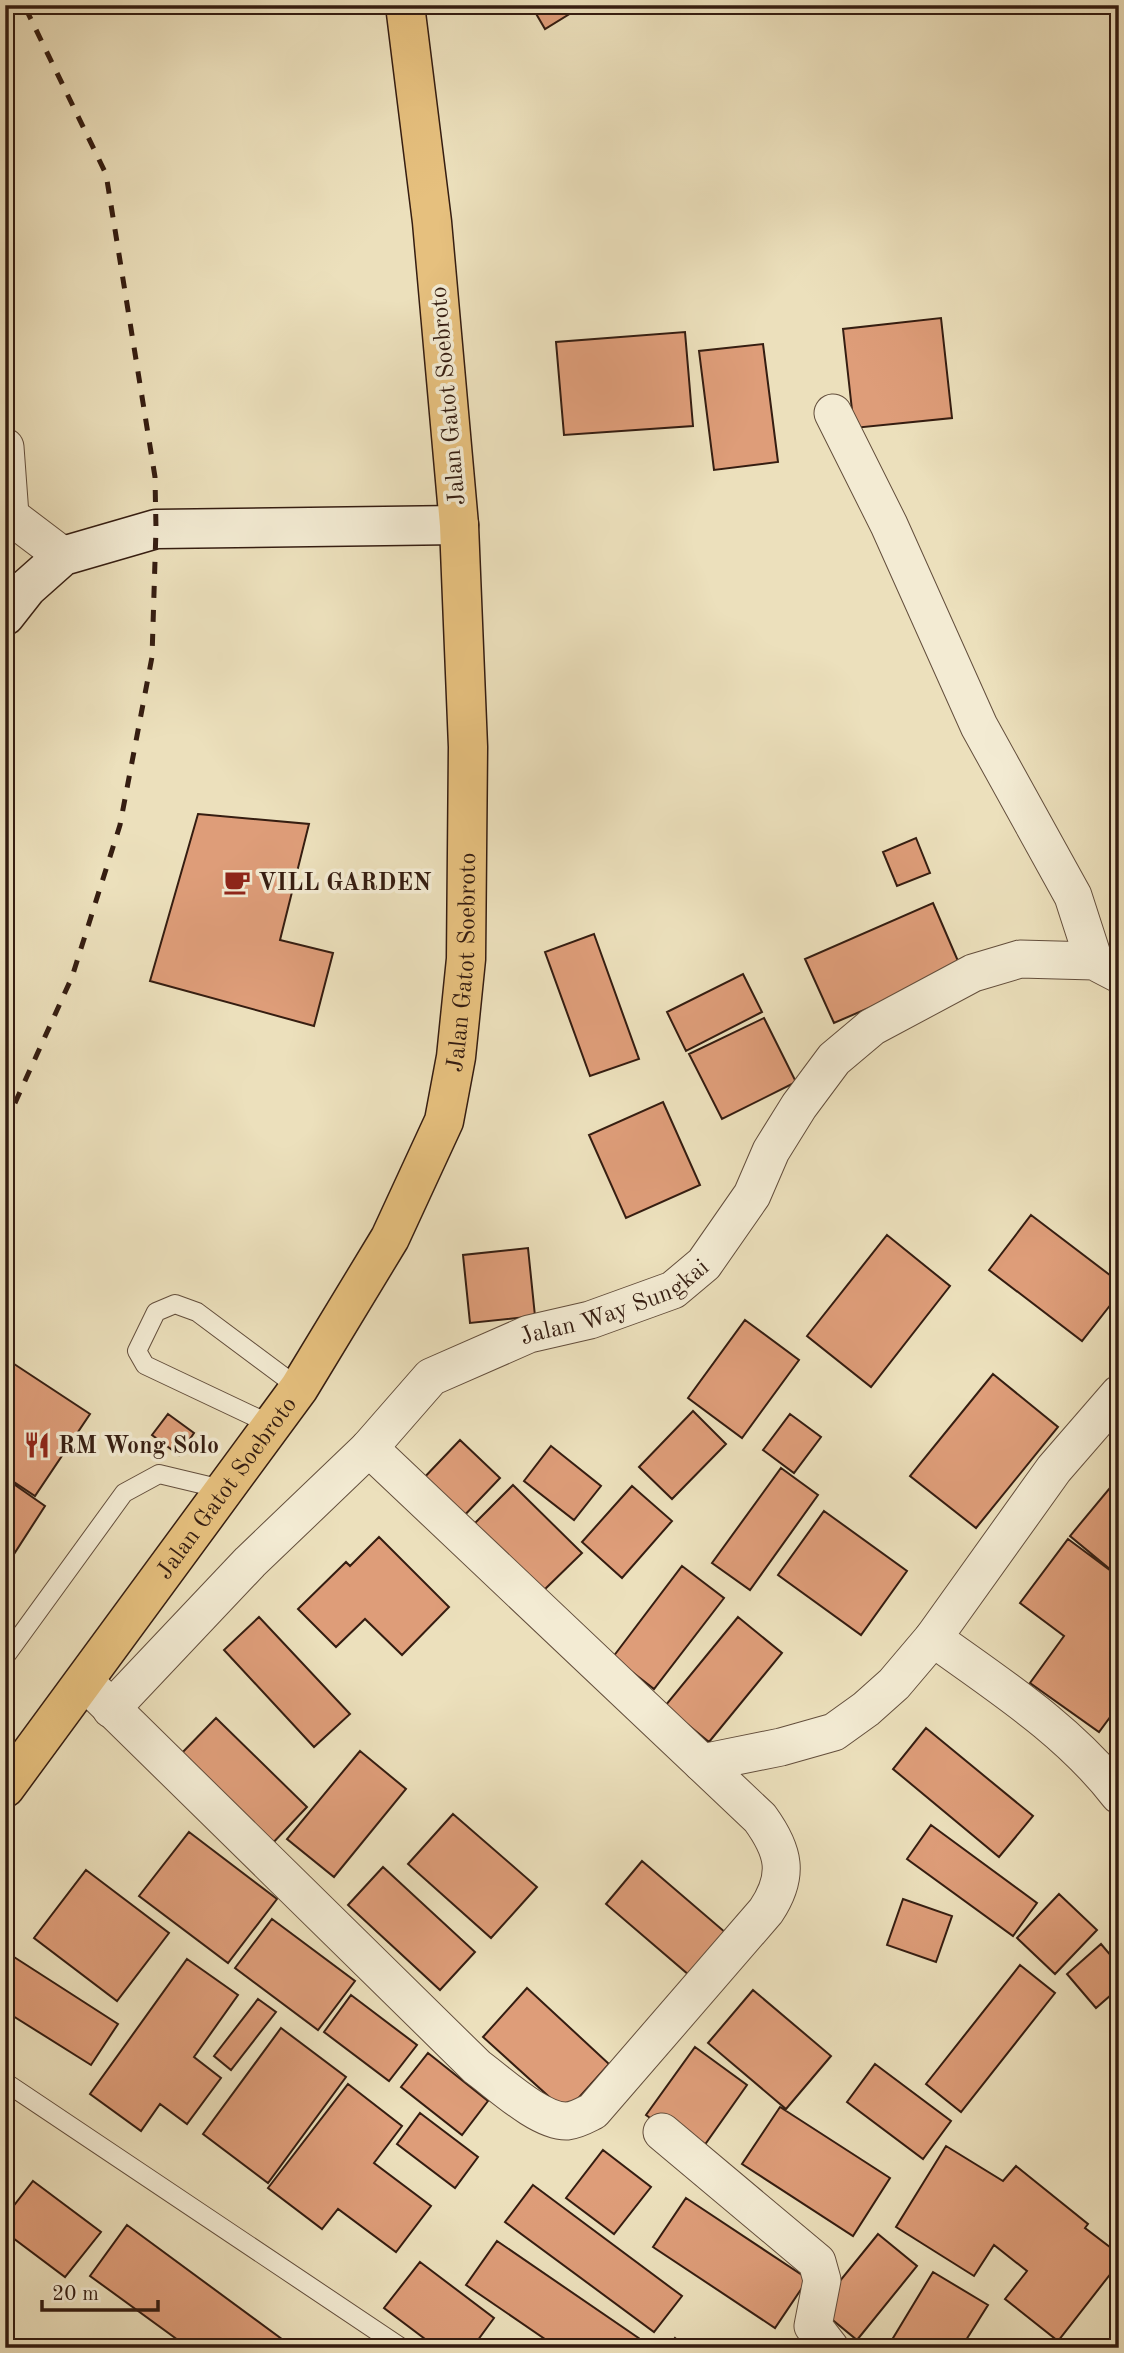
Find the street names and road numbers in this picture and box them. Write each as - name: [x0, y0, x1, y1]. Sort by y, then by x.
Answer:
- street label: Jalan Gatot Soebroto: [427, 285, 471, 506]
- street label: Jalan Gatot Soebroto: [443, 852, 481, 1074]
- street label: Jalan Way Sungkai: [516, 1255, 714, 1351]
- street label: Jalan Gatot Soebroto: [153, 1393, 302, 1584]

